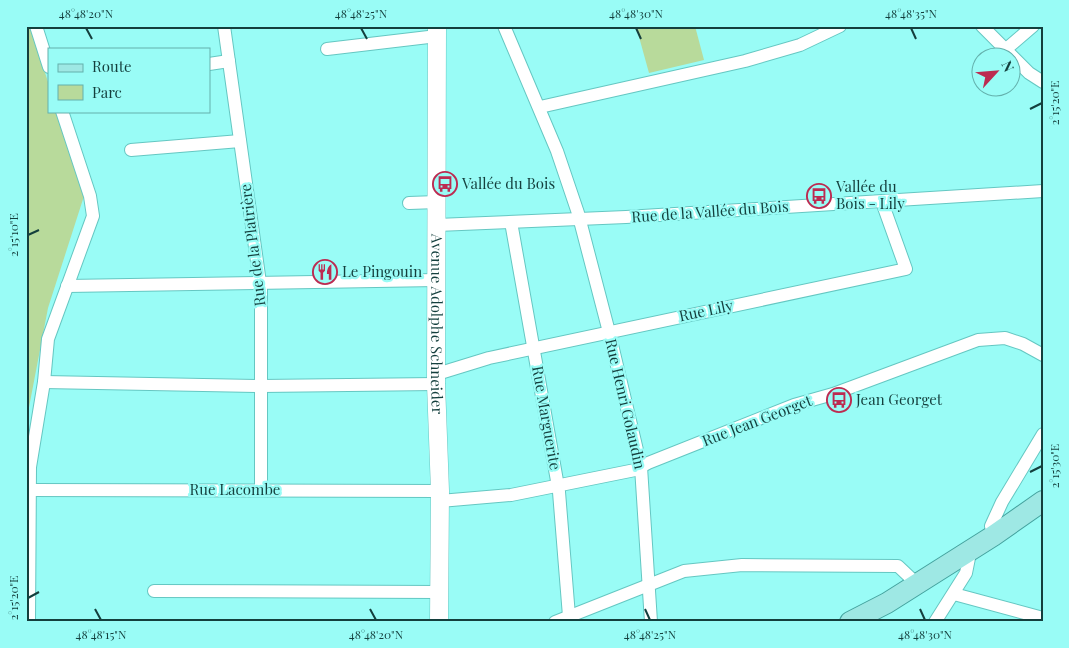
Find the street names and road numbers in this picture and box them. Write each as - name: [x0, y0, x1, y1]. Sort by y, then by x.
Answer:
- street label: Rue de la Platrière: [235, 183, 269, 307]
- street label: Rue de la Vallée du Bois: [631, 196, 789, 226]
- street label: Avenue Adolphe Schneider: [427, 233, 448, 415]
- street label: Rue Lily: [677, 294, 735, 326]
- street label: Rue Henri Golaudin: [601, 337, 651, 471]
- street label: Rue Marguerite: [528, 364, 566, 471]
- street label: Rue Jean Georget: [699, 390, 815, 450]
- street label: Rue Lacombe: [190, 479, 280, 499]

